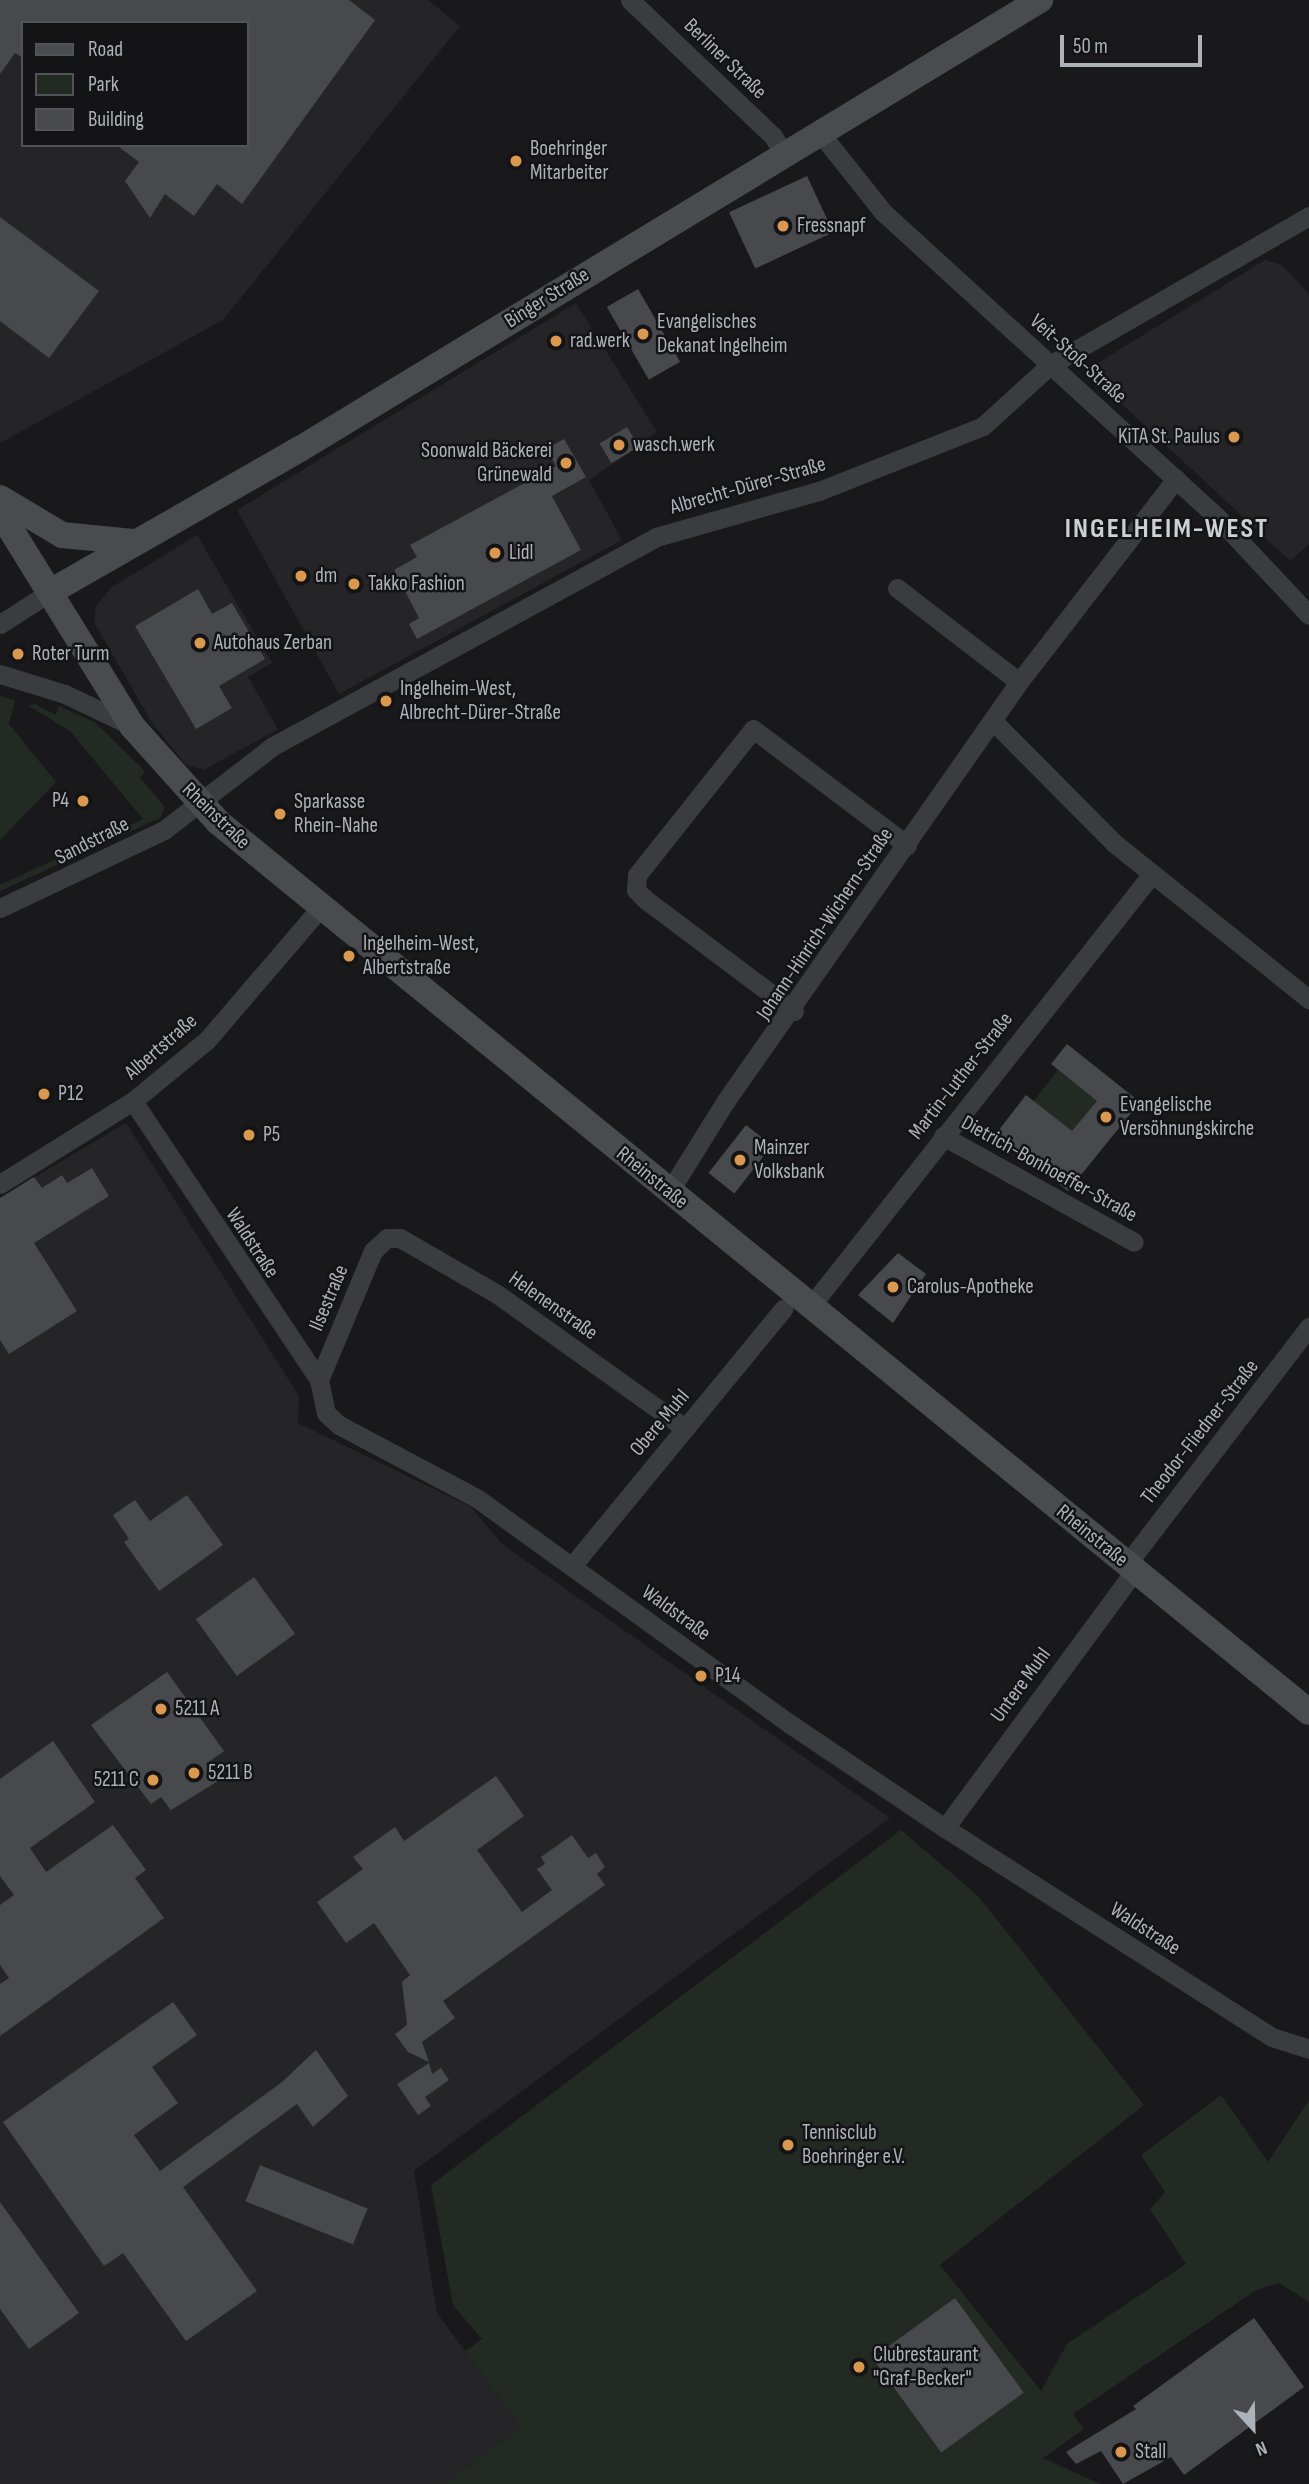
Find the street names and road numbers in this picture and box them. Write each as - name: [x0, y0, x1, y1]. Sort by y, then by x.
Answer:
- street label: Berliner Straße: [678, 13, 772, 105]
- street label: Binger Straße: [500, 262, 594, 334]
- street label: Veit-Stoß-Straße: [1024, 309, 1132, 409]
- street label: Albrecht-Dürer-Straße: [667, 452, 829, 520]
- street label: Rheinstraße: [177, 777, 255, 855]
- street label: Sandstraße: [51, 812, 133, 870]
- street label: Johann-Hinrich-Wichern-Straße: [751, 823, 899, 1025]
- street label: Martin-Luther-Straße: [904, 1008, 1018, 1144]
- street label: Albertstraße: [120, 1009, 202, 1085]
- street label: Dietrich-Bonhoeffer-Straße: [957, 1110, 1141, 1228]
- street label: Rheinstraße: [611, 1141, 693, 1215]
- street label: Waldstraße: [220, 1203, 284, 1283]
- street label: Ilsestraße: [304, 1261, 354, 1335]
- street label: Helenenstraße: [504, 1266, 602, 1346]
- street label: Theodor-Fliedner-Straße: [1136, 1355, 1264, 1509]
- street label: Obere Muhl: [625, 1385, 695, 1461]
- street label: Rheinstraße: [1051, 1499, 1133, 1573]
- street label: Waldstraße: [637, 1580, 715, 1646]
- street label: Untere Muhl: [986, 1643, 1056, 1727]
- street label: Waldstraße: [1105, 1897, 1185, 1961]

